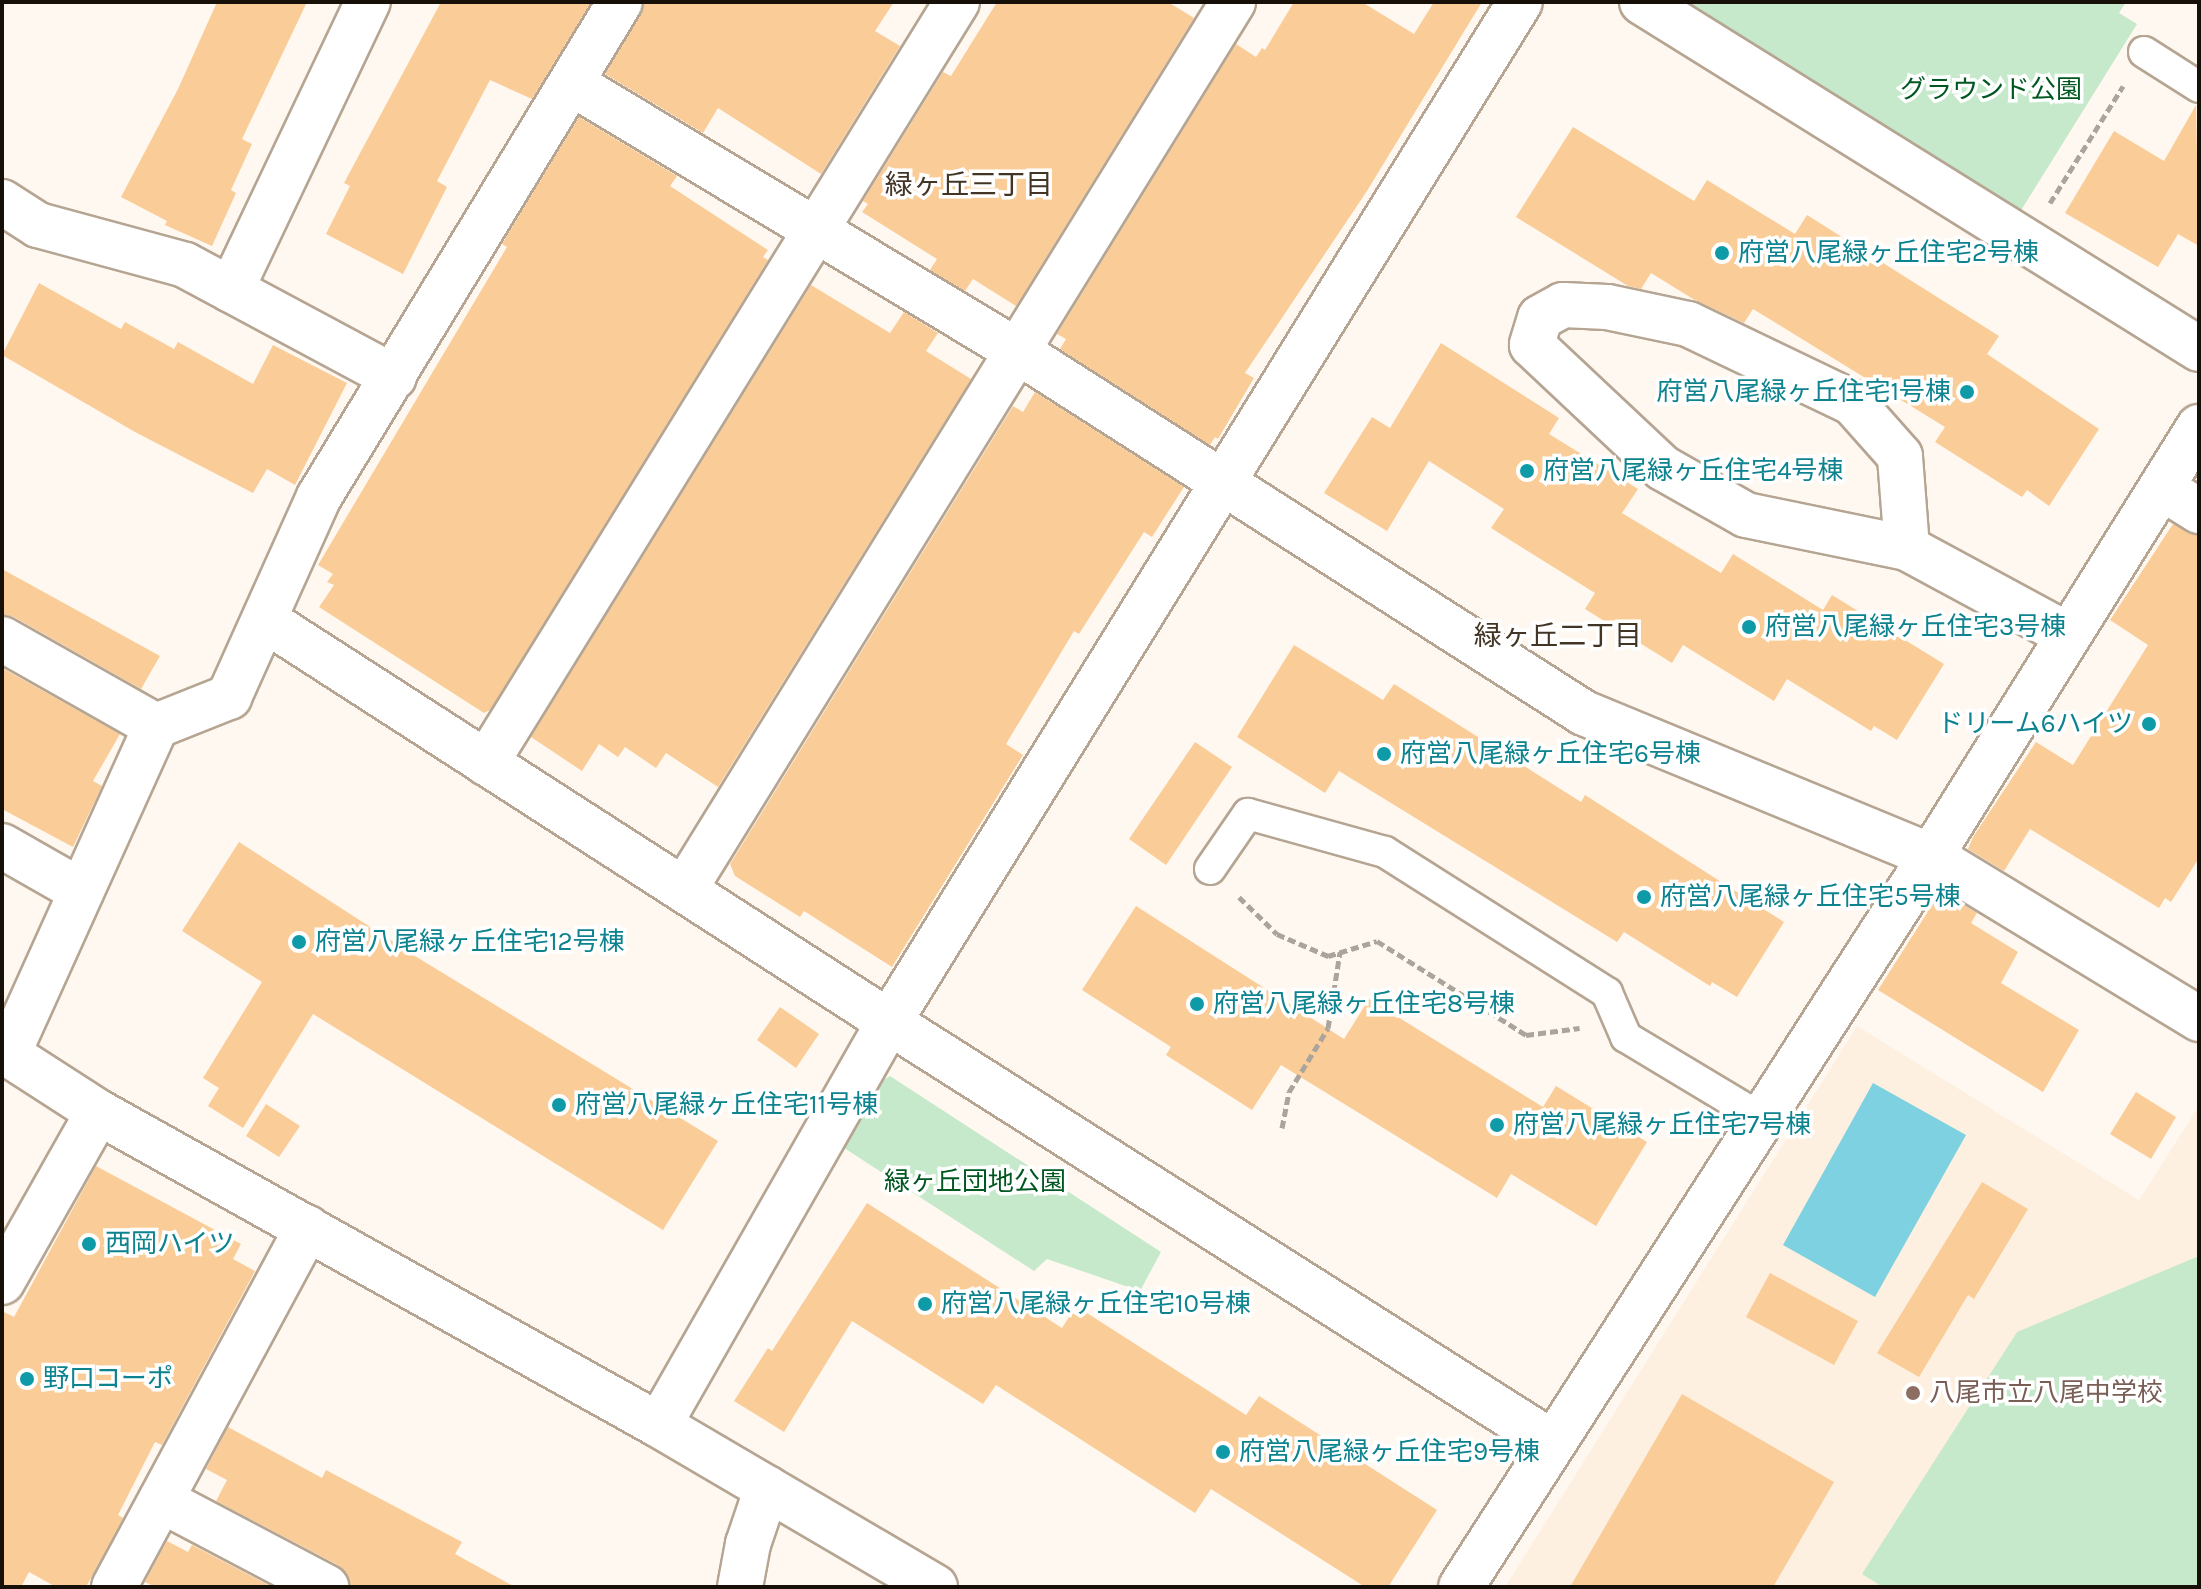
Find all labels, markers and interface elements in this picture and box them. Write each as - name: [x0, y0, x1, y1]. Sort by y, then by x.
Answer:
- park label: グラウンド公園: [1900, 74, 2082, 106]
- district label: 緑ヶ丘三丁目: [885, 168, 1053, 202]
- place label: 府営八尾緑ヶ丘住宅2号棟: [1738, 237, 2039, 269]
- marker: 府営八尾緑ヶ丘住宅2号棟: [1713, 244, 1731, 262]
- place label: 府営八尾緑ヶ丘住宅1号棟: [1656, 376, 1951, 408]
- marker: 府営八尾緑ヶ丘住宅1号棟: [1958, 383, 1976, 401]
- place label: 府営八尾緑ヶ丘住宅4号棟: [1543, 455, 1844, 487]
- marker: 府営八尾緑ヶ丘住宅4号棟: [1518, 462, 1536, 480]
- place label: 府営八尾緑ヶ丘住宅3号棟: [1765, 611, 2066, 643]
- marker: 府営八尾緑ヶ丘住宅3号棟: [1740, 618, 1758, 636]
- district label: 緑ヶ丘二丁目: [1474, 619, 1642, 653]
- place label: ドリーム6ハイツ: [1936, 708, 2133, 740]
- marker: ドリーム6ハイツ: [2140, 715, 2158, 733]
- place label: 府営八尾緑ヶ丘住宅6号棟: [1400, 738, 1701, 770]
- marker: 府営八尾緑ヶ丘住宅6号棟: [1375, 745, 1393, 763]
- place label: 府営八尾緑ヶ丘住宅5号棟: [1660, 881, 1961, 913]
- marker: 府営八尾緑ヶ丘住宅5号棟: [1635, 888, 1653, 906]
- place label: 府営八尾緑ヶ丘住宅12号棟: [315, 926, 625, 958]
- marker: 府営八尾緑ヶ丘住宅12号棟: [290, 933, 308, 951]
- place label: 府営八尾緑ヶ丘住宅8号棟: [1213, 988, 1515, 1020]
- marker: 府営八尾緑ヶ丘住宅8号棟: [1188, 995, 1206, 1013]
- place label: 府営八尾緑ヶ丘住宅11号棟: [575, 1089, 878, 1121]
- marker: 府営八尾緑ヶ丘住宅11号棟: [550, 1096, 568, 1114]
- place label: 府営八尾緑ヶ丘住宅7号棟: [1513, 1109, 1811, 1141]
- marker: 府営八尾緑ヶ丘住宅7号棟: [1488, 1116, 1506, 1134]
- park label: 緑ヶ丘団地公園: [884, 1166, 1066, 1198]
- place label: 西岡ハイツ: [105, 1228, 235, 1260]
- marker: 西岡ハイツ: [80, 1235, 98, 1253]
- place label: 府営八尾緑ヶ丘住宅10号棟: [941, 1288, 1251, 1320]
- marker: 府営八尾緑ヶ丘住宅10号棟: [916, 1295, 934, 1313]
- place label: 野口コーポ: [43, 1363, 173, 1395]
- marker: 野口コーポ: [18, 1370, 36, 1388]
- place label: 八尾市立八尾中学校: [1929, 1377, 2163, 1409]
- marker: 八尾市立八尾中学校: [1904, 1384, 1922, 1402]
- place label: 府営八尾緑ヶ丘住宅9号棟: [1239, 1436, 1540, 1468]
- marker: 府営八尾緑ヶ丘住宅9号棟: [1214, 1443, 1232, 1461]

